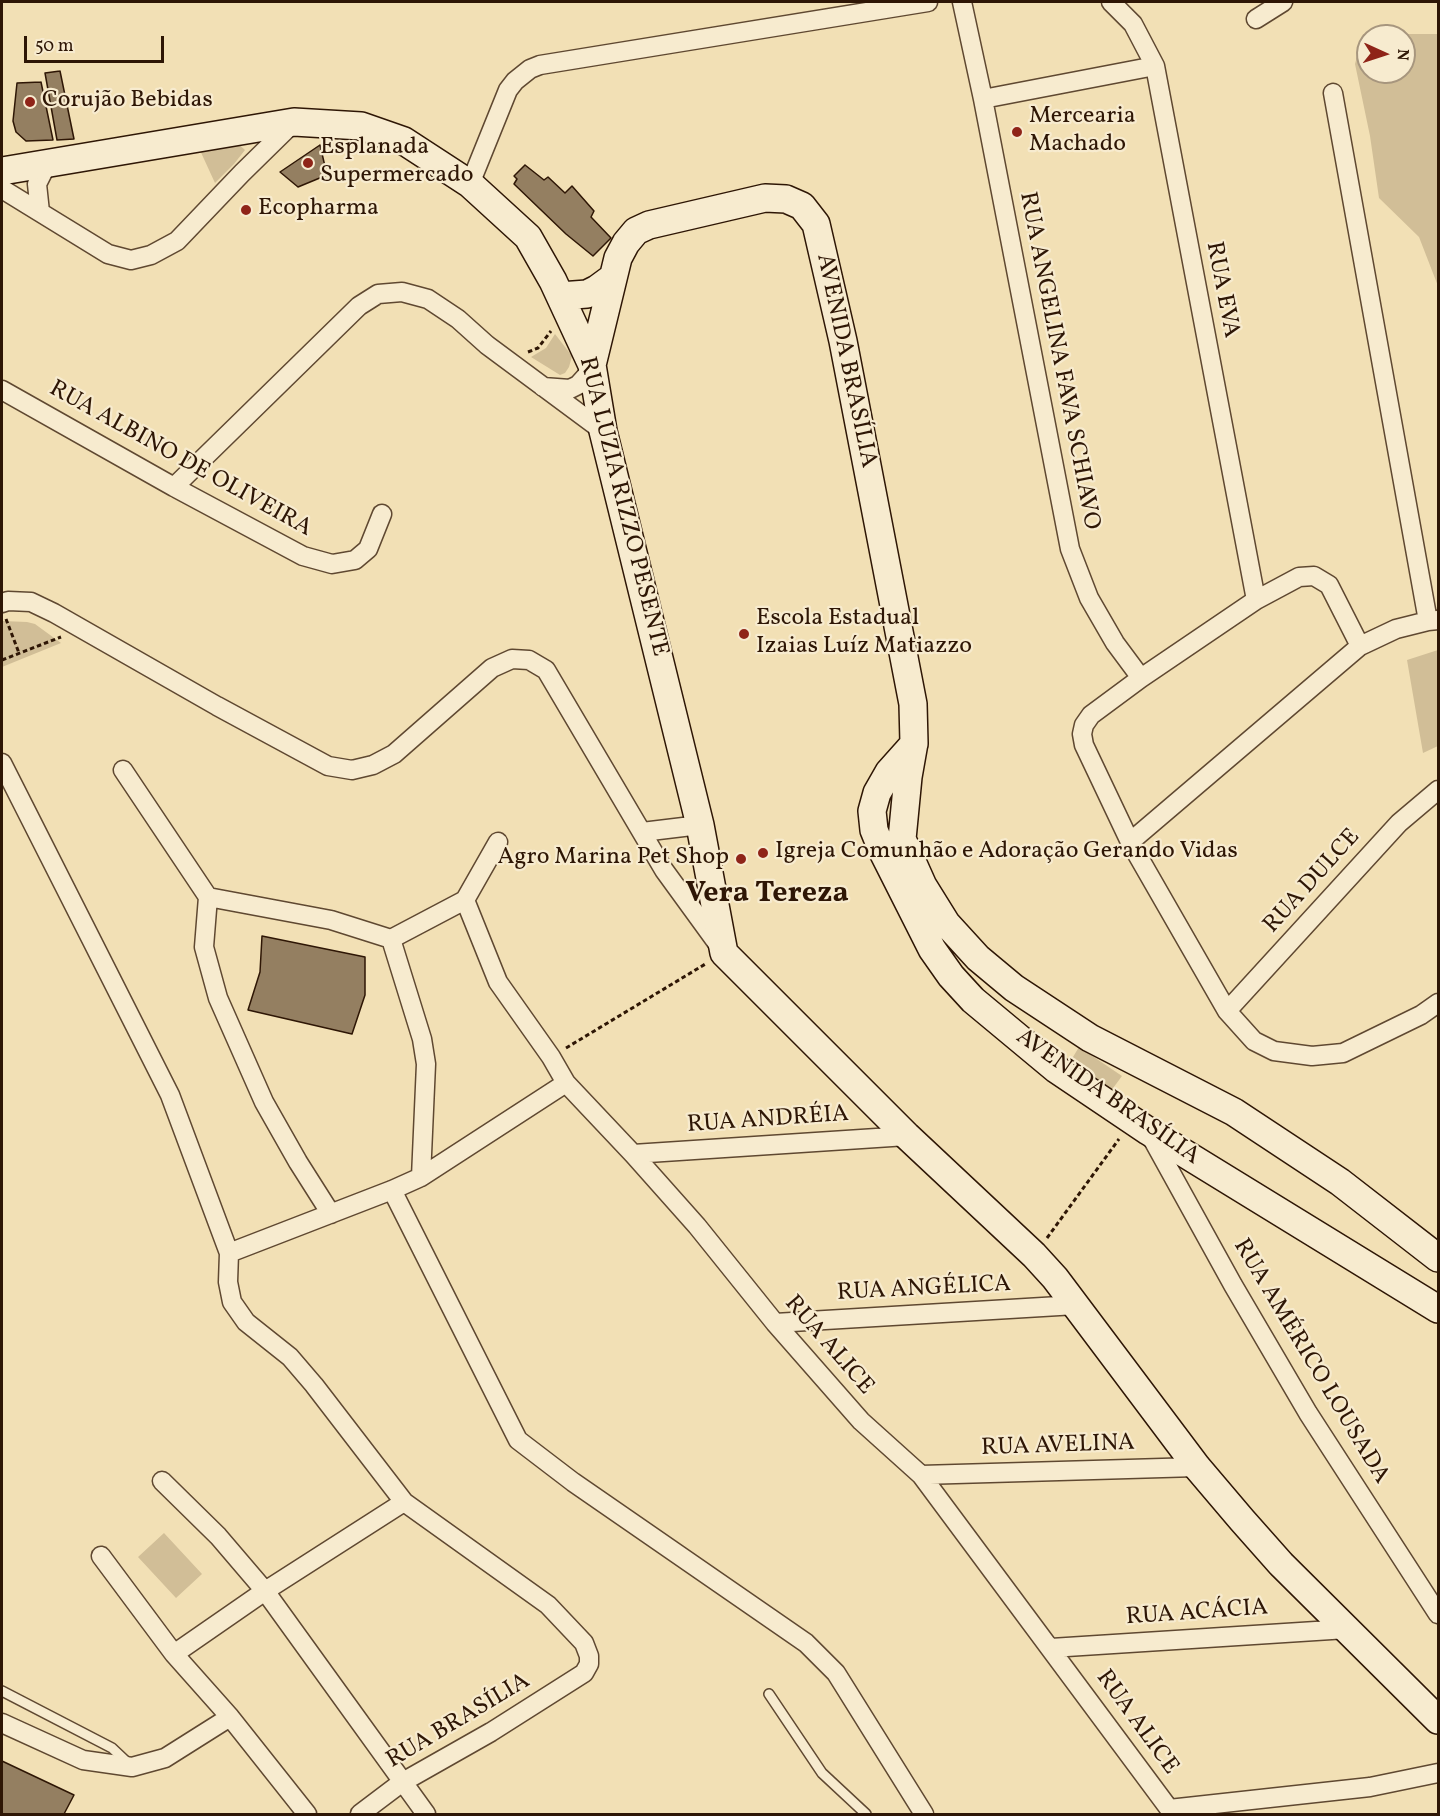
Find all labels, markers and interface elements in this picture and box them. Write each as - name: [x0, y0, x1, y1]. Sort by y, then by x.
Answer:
- scale bar: [27, 24, 166, 62]
- north arrow: [1356, 24, 1416, 84]
- text: 50 m: [35, 34, 74, 59]
- text: N: [1391, 48, 1413, 61]
- place label: Corujão Bebidas: [42, 88, 213, 116]
- marker: Corujão Bebidas: [23, 95, 37, 109]
- place label: Mercearia Machado: [1029, 104, 1136, 160]
- marker: Mercearia Machado: [1010, 125, 1024, 139]
- place label: Esplanada Supermercado: [320, 135, 474, 191]
- marker: Esplanada Supermercado: [301, 156, 315, 170]
- street label: RUA ANGELINA FAVA SCHIAVO: [1011, 190, 1105, 532]
- place label: Ecopharma: [258, 196, 379, 224]
- marker: Ecopharma: [239, 203, 253, 217]
- street label: RUA EVA: [1198, 239, 1244, 341]
- street label: AVENIDA BRASÍLIA: [808, 251, 882, 471]
- street label: RUA LUZIA RIZZO PESENTE: [571, 354, 673, 660]
- street label: RUA ALBINO DE OLIVEIRA: [43, 376, 317, 544]
- place label: Escola Estadual Izaias Luíz Matiazzo: [756, 606, 972, 662]
- marker: Escola Estadual Izaias Luíz Matiazzo: [737, 627, 751, 641]
- street label: RUA DULCE: [1259, 824, 1367, 940]
- place label: Igreja Comunhão e Adoração Gerando Vidas: [775, 839, 1238, 867]
- place label: Agro Marina Pet Shop: [497, 845, 729, 873]
- marker: Igreja Comunhão e Adoração Gerando Vidas: [756, 846, 770, 860]
- marker: Agro Marina Pet Shop: [734, 852, 748, 866]
- district label: Vera Tereza: [685, 877, 849, 913]
- street label: AVENIDA BRASÍLIA: [1009, 1024, 1205, 1172]
- street label: RUA ANDRÉIA: [686, 1101, 850, 1141]
- street label: RUA AMÉRICO LOUSADA: [1225, 1234, 1395, 1490]
- street label: RUA ANGÉLICA: [836, 1271, 1012, 1309]
- street label: RUA ALICE: [777, 1290, 879, 1402]
- street label: RUA AVELINA: [981, 1430, 1135, 1464]
- street label: RUA ACÁCIA: [1125, 1595, 1269, 1633]
- street label: RUA ALICE: [1088, 1665, 1184, 1781]
- street label: RUA BRASÍLIA: [382, 1668, 536, 1776]

